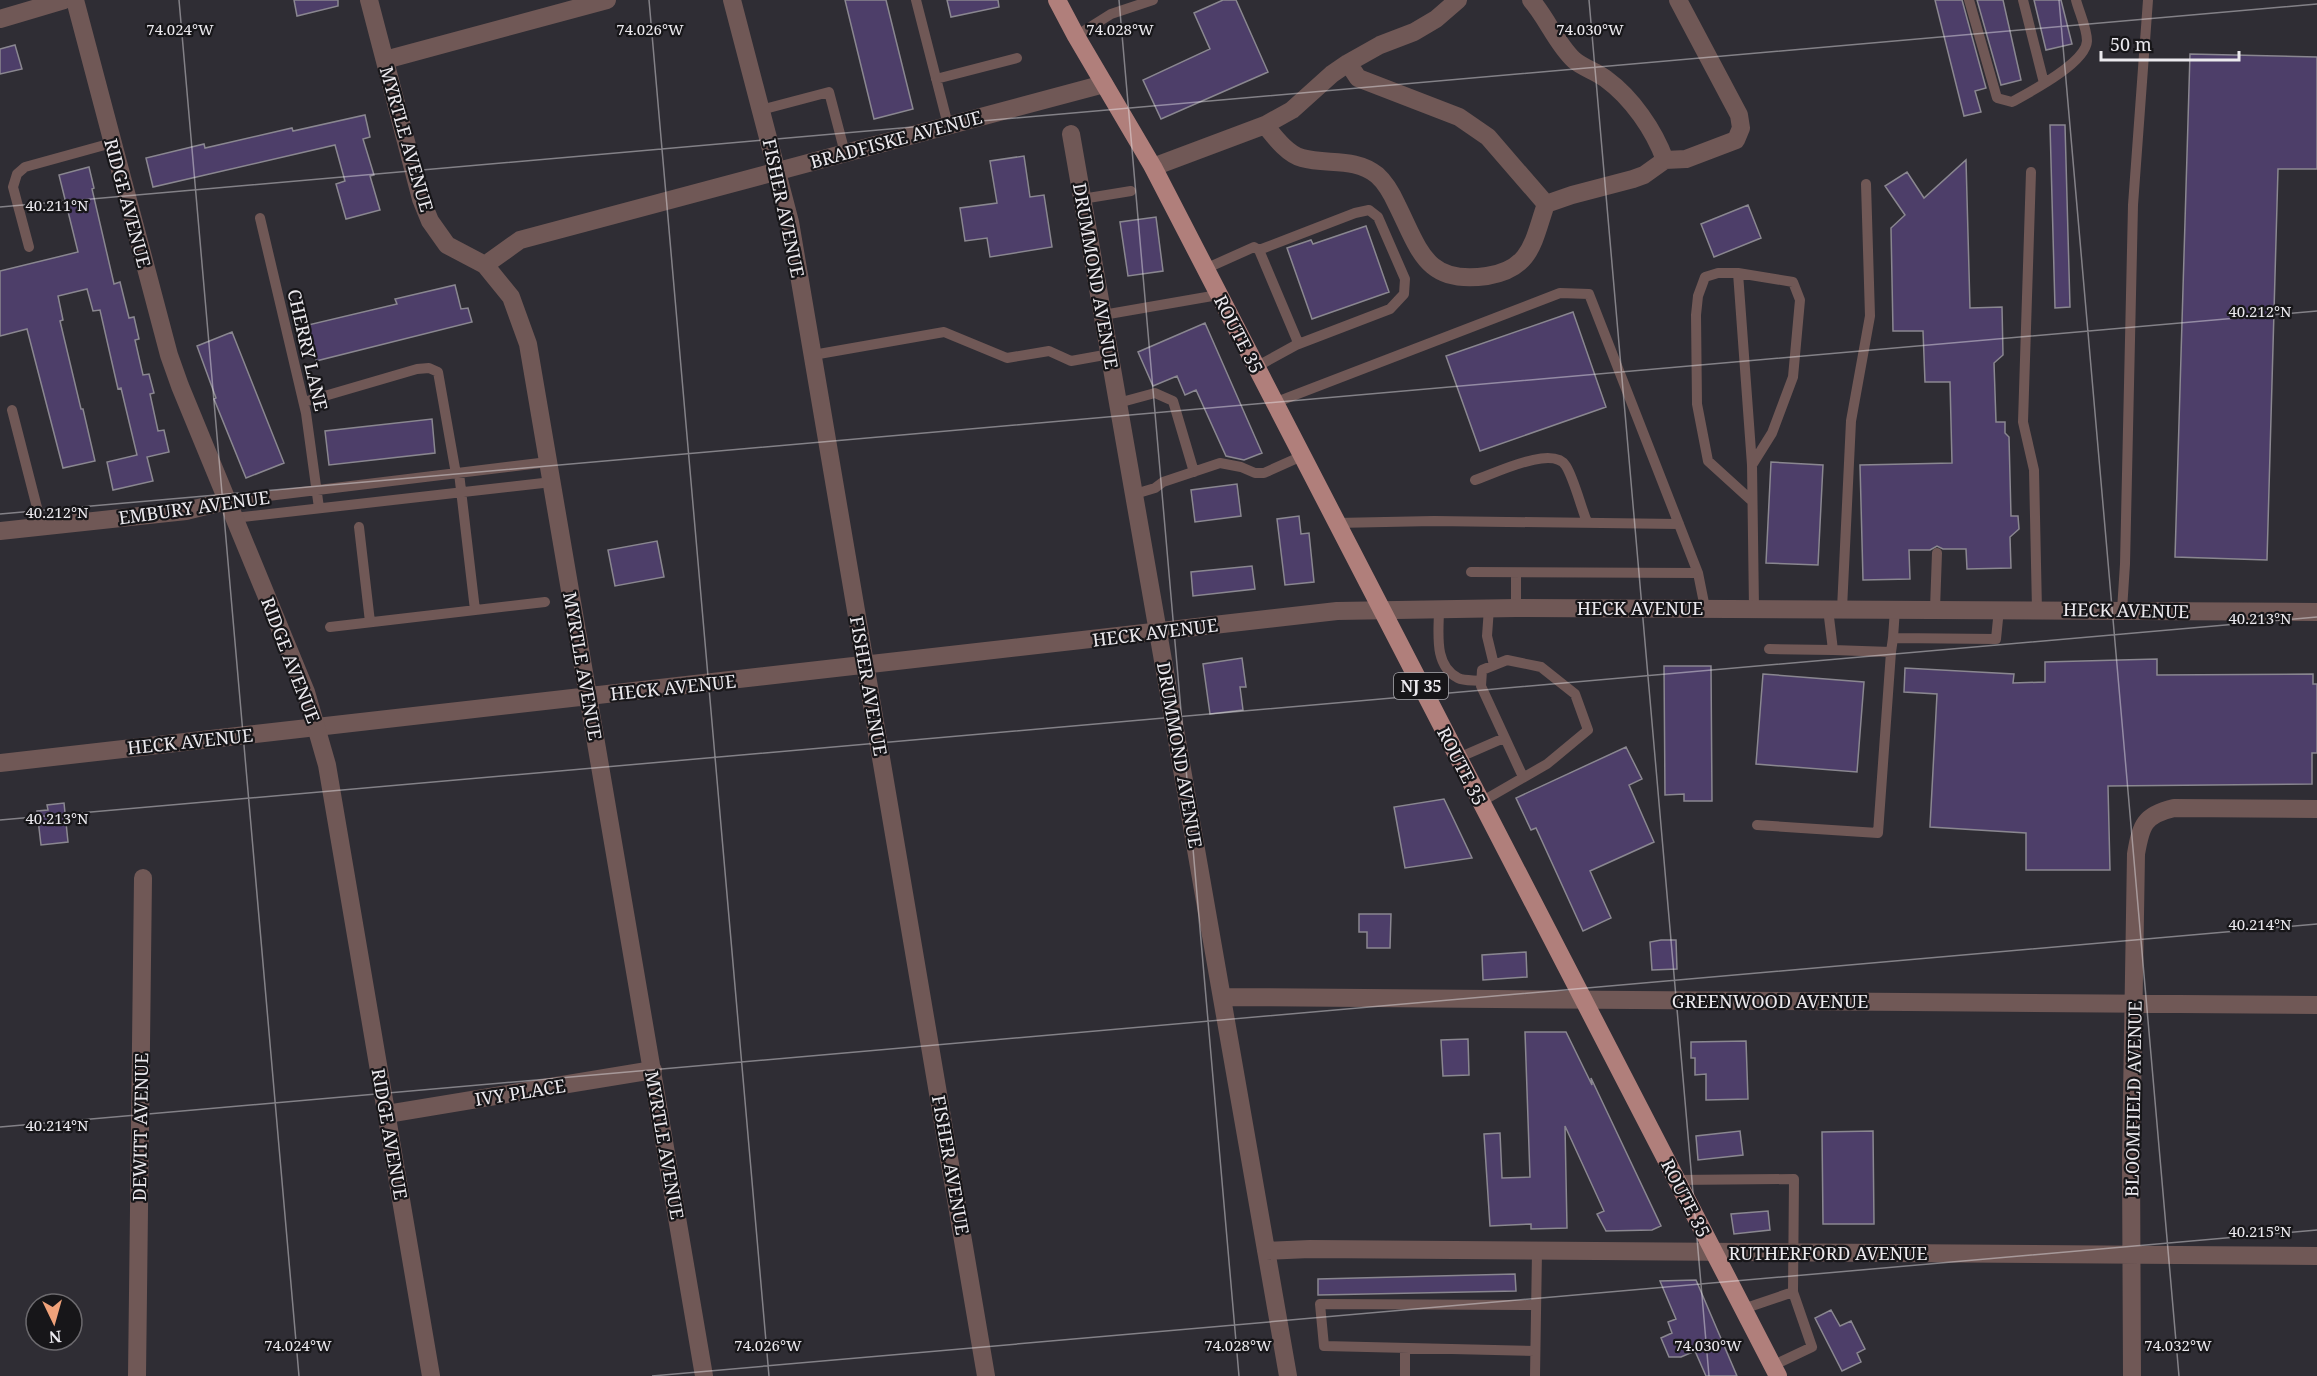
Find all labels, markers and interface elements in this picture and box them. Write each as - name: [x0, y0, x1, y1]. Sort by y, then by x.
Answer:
- text: 74.024°W: [146, 19, 214, 39]
- text: 74.026°W: [616, 19, 684, 39]
- text: 74.028°W: [1086, 19, 1154, 39]
- text: 74.030°W: [1556, 19, 1624, 39]
- scale bar: [2101, 24, 2239, 62]
- text: 50 m: [2110, 32, 2152, 56]
- street label: MYRTLE AVENUE: [375, 64, 439, 214]
- street label: BRADFISKE AVENUE: [807, 104, 985, 174]
- street label: RIDGE AVENUE: [99, 136, 157, 270]
- street label: FISHER AVENUE: [758, 136, 810, 280]
- street label: DRUMMOND AVENUE: [1068, 181, 1124, 371]
- text: 40.211°N: [25, 195, 89, 215]
- street label: CHERRY LANE: [282, 287, 334, 413]
- street label: ROUTE 35: [1209, 291, 1269, 377]
- text: 40.212°N: [2228, 301, 2292, 321]
- street label: EMBURY AVENUE: [117, 485, 271, 529]
- text: 40.212°N: [25, 502, 89, 522]
- street label: MYRTLE AVENUE: [558, 590, 608, 742]
- street label: RIDGE AVENUE: [256, 594, 326, 726]
- street label: HECK AVENUE: [1577, 596, 1703, 620]
- street label: HECK AVENUE: [2063, 597, 2189, 623]
- text: 40.213°N: [2228, 608, 2292, 628]
- street label: HECK AVENUE: [1091, 612, 1219, 652]
- street label: FISHER AVENUE: [845, 614, 893, 758]
- street label: DRUMMOND AVENUE: [1152, 660, 1208, 850]
- street label: HECK AVENUE: [609, 668, 737, 706]
- road number: NJ 35: [1394, 673, 1448, 699]
- street label: HECK AVENUE: [126, 722, 254, 760]
- street label: ROUTE 35: [1432, 723, 1492, 809]
- text: 40.213°N: [25, 808, 89, 828]
- text: 40.214°N: [2228, 914, 2292, 934]
- street label: GREENWOOD AVENUE: [1672, 989, 1868, 1013]
- street label: BLOOMFIELD AVENUE: [2119, 1001, 2147, 1197]
- street label: DEWITT AVENUE: [127, 1052, 153, 1202]
- street label: RIDGE AVENUE: [367, 1067, 413, 1201]
- street label: MYRTLE AVENUE: [640, 1069, 690, 1221]
- street label: IVY PLACE: [473, 1073, 567, 1111]
- street label: FISHER AVENUE: [927, 1093, 975, 1237]
- text: 40.214°N: [25, 1115, 89, 1135]
- street label: ROUTE 35: [1656, 1155, 1716, 1241]
- text: 40.215°N: [2228, 1221, 2292, 1241]
- street label: RUTHERFORD AVENUE: [1729, 1241, 1927, 1265]
- north arrow: [24, 1292, 84, 1352]
- text: N: [48, 1325, 63, 1348]
- text: 74.024°W: [264, 1335, 332, 1355]
- text: 74.026°W: [734, 1335, 802, 1355]
- text: 74.028°W: [1204, 1335, 1272, 1355]
- text: 74.030°W: [1674, 1335, 1742, 1355]
- text: 74.032°W: [2144, 1335, 2212, 1355]

